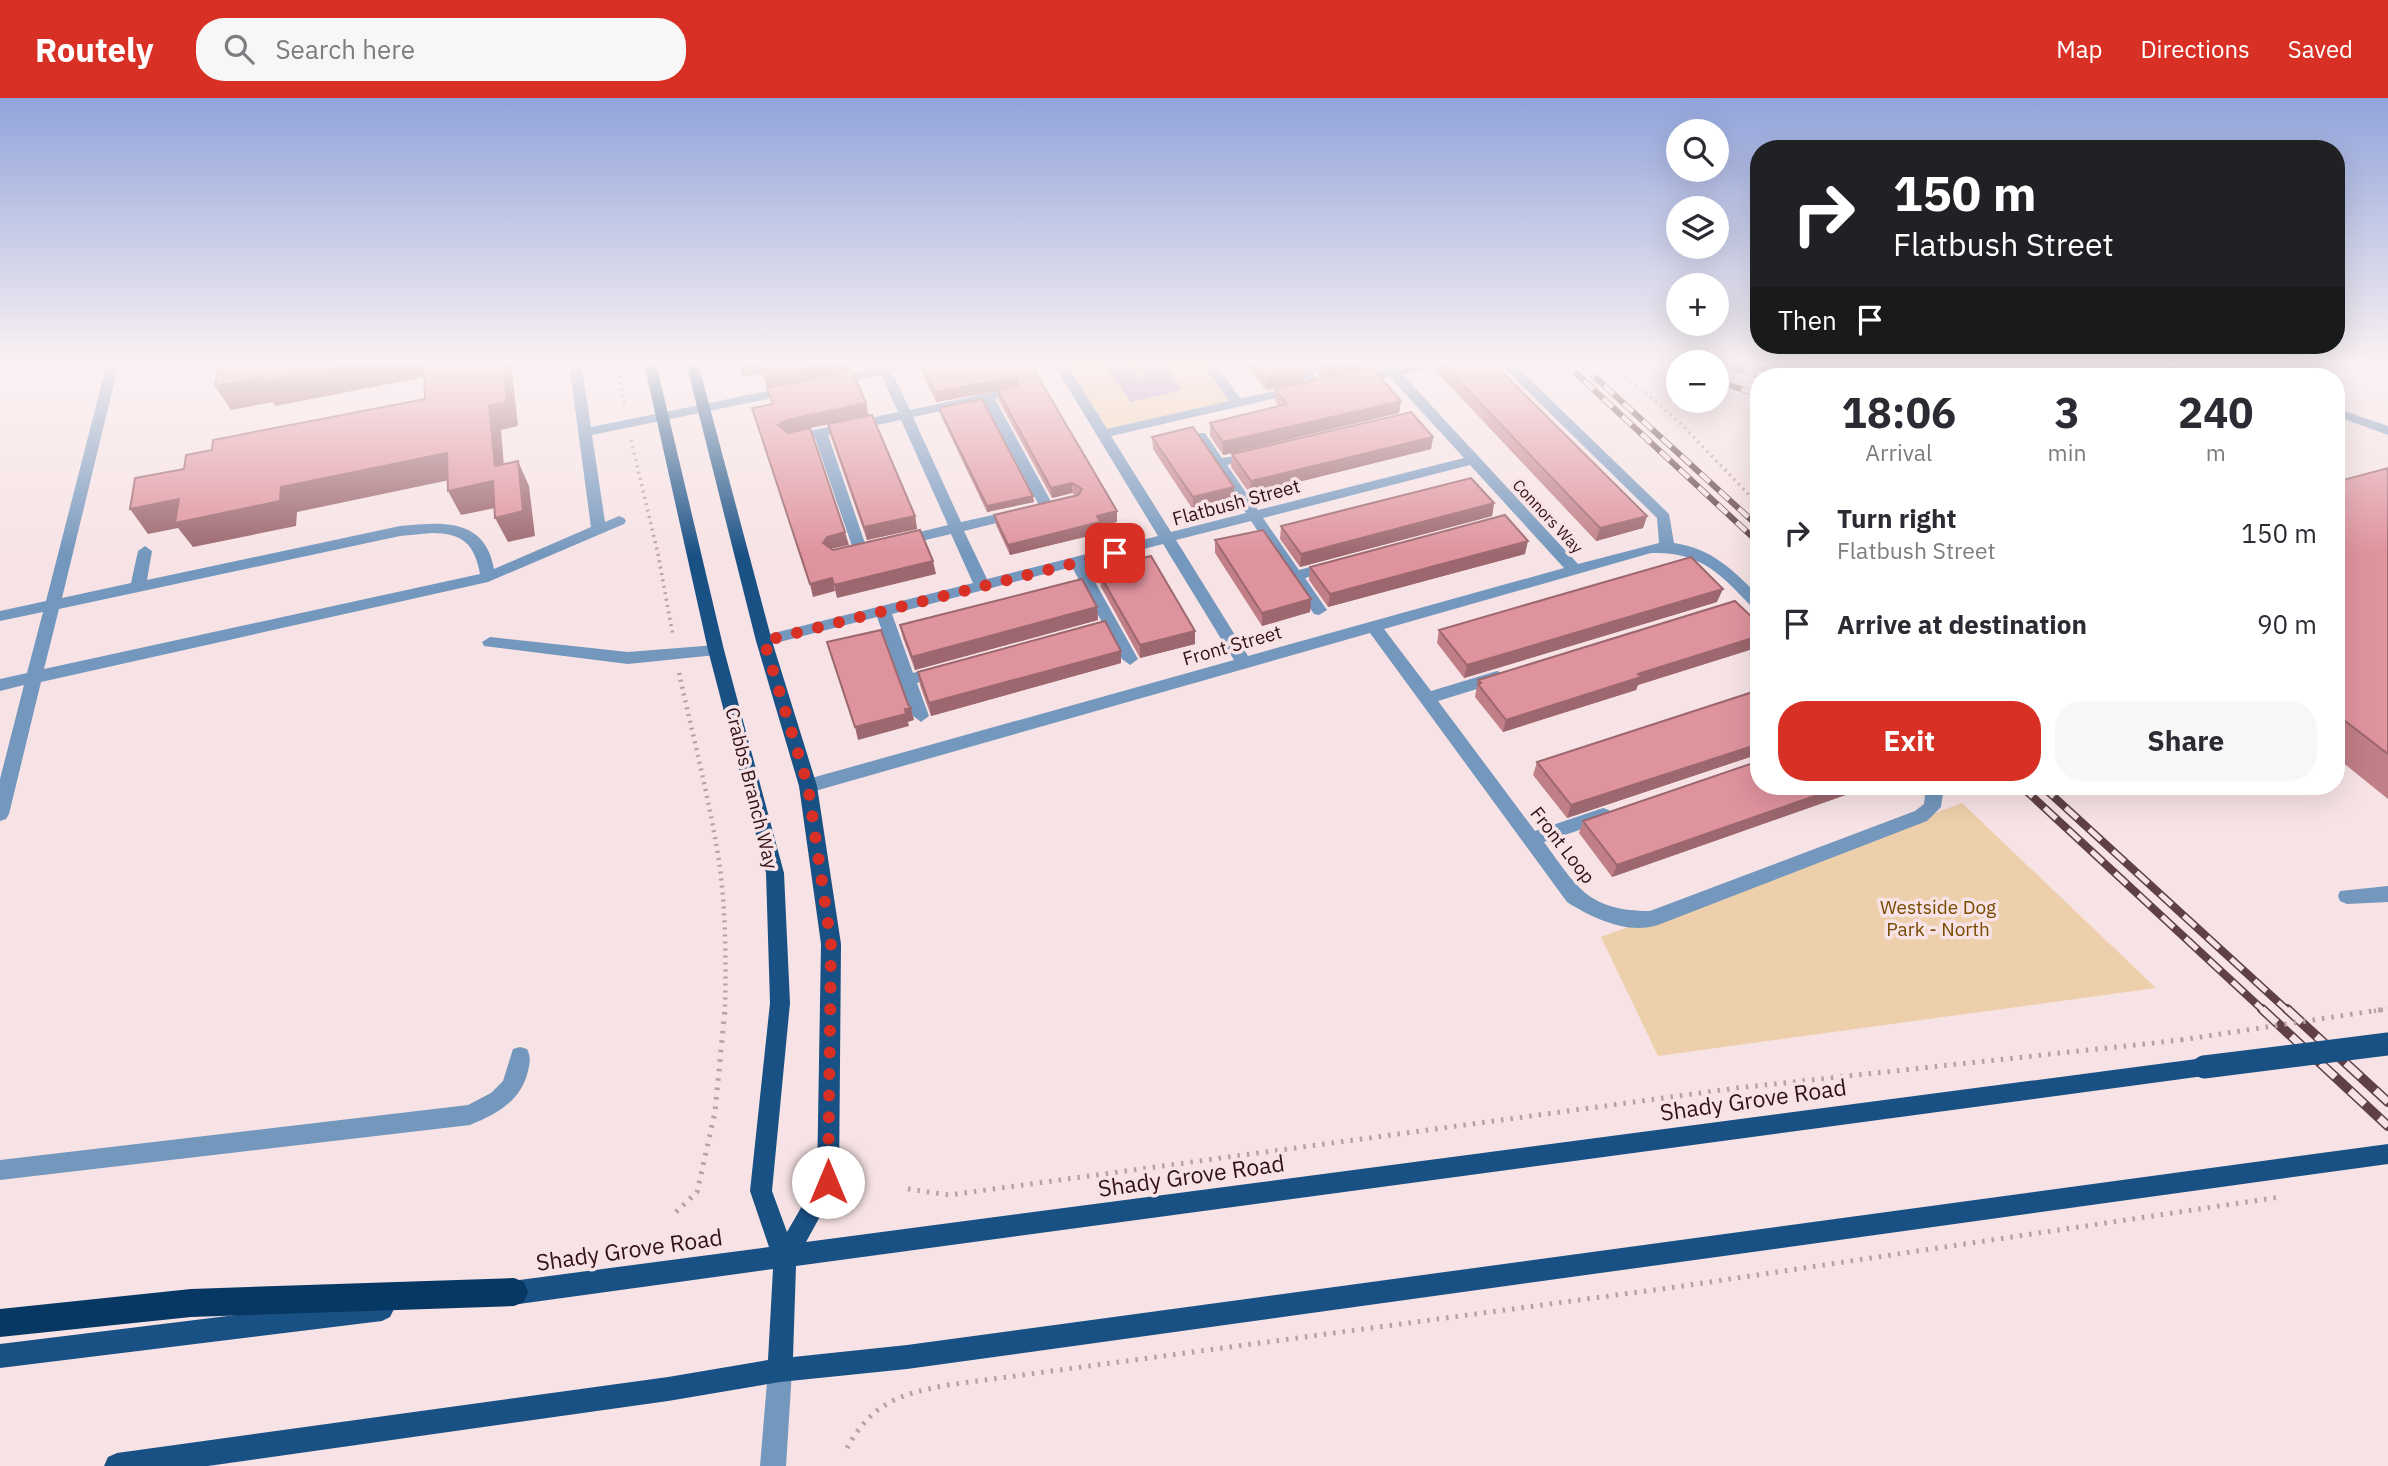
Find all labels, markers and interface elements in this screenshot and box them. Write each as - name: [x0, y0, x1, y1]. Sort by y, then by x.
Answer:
- search box: [196, 18, 686, 81]
- text: Routely: [35, 28, 154, 71]
- icon: search: [220, 30, 258, 68]
- text: Search here: [276, 32, 415, 66]
- text: Map: [2056, 33, 2102, 65]
- text: Directions: [2140, 33, 2250, 65]
- text: Saved: [2288, 33, 2353, 65]
- map controls: [1666, 119, 1729, 413]
- button: search: [1666, 119, 1729, 182]
- text: 150 m: [1893, 161, 2037, 224]
- icon: right: [1778, 168, 1869, 259]
- button: layers: [1666, 196, 1729, 259]
- text: Flatbush Street: [1893, 223, 2114, 265]
- button: +: [1666, 273, 1729, 336]
- icon: arrive: [1851, 301, 1889, 339]
- text: Then: [1778, 303, 1837, 337]
- button: −: [1666, 350, 1729, 413]
- text: 18:06: [1841, 385, 1956, 440]
- text: 3: [2054, 385, 2080, 440]
- text: 240: [2178, 385, 2254, 440]
- text: Arrival: [1865, 437, 1932, 467]
- text: min: [2048, 437, 2086, 467]
- text: m: [2206, 437, 2226, 467]
- street label: Flatbush Street: [1170, 473, 1302, 531]
- street label: Connors Way: [1509, 475, 1587, 557]
- text: Turn right: [1837, 501, 1956, 535]
- icon: right: [1778, 514, 1816, 552]
- text: 150 m: [2241, 516, 2317, 550]
- pin: [1085, 523, 1145, 583]
- icon: arrive: [1096, 534, 1134, 572]
- text: Flatbush Street: [1837, 535, 1996, 565]
- icon: arrive: [1778, 605, 1816, 643]
- text: Arrive at destination: [1837, 607, 2087, 641]
- text: 90 m: [2257, 607, 2317, 641]
- street label: Front Street: [1180, 619, 1284, 671]
- button: Exit: [1778, 701, 2041, 781]
- button: Share: [2055, 701, 2317, 781]
- street label: Crabbs Branch Way: [720, 705, 784, 872]
- street label: Front Loop: [1525, 802, 1601, 888]
- park label: Westside Dog Park - North: [1880, 895, 1996, 941]
- street label: Shady Grove Road: [1658, 1071, 1848, 1127]
- position arrow: [791, 1145, 865, 1219]
- street label: Shady Grove Road: [1096, 1147, 1286, 1203]
- street label: Shady Grove Road: [534, 1221, 724, 1277]

